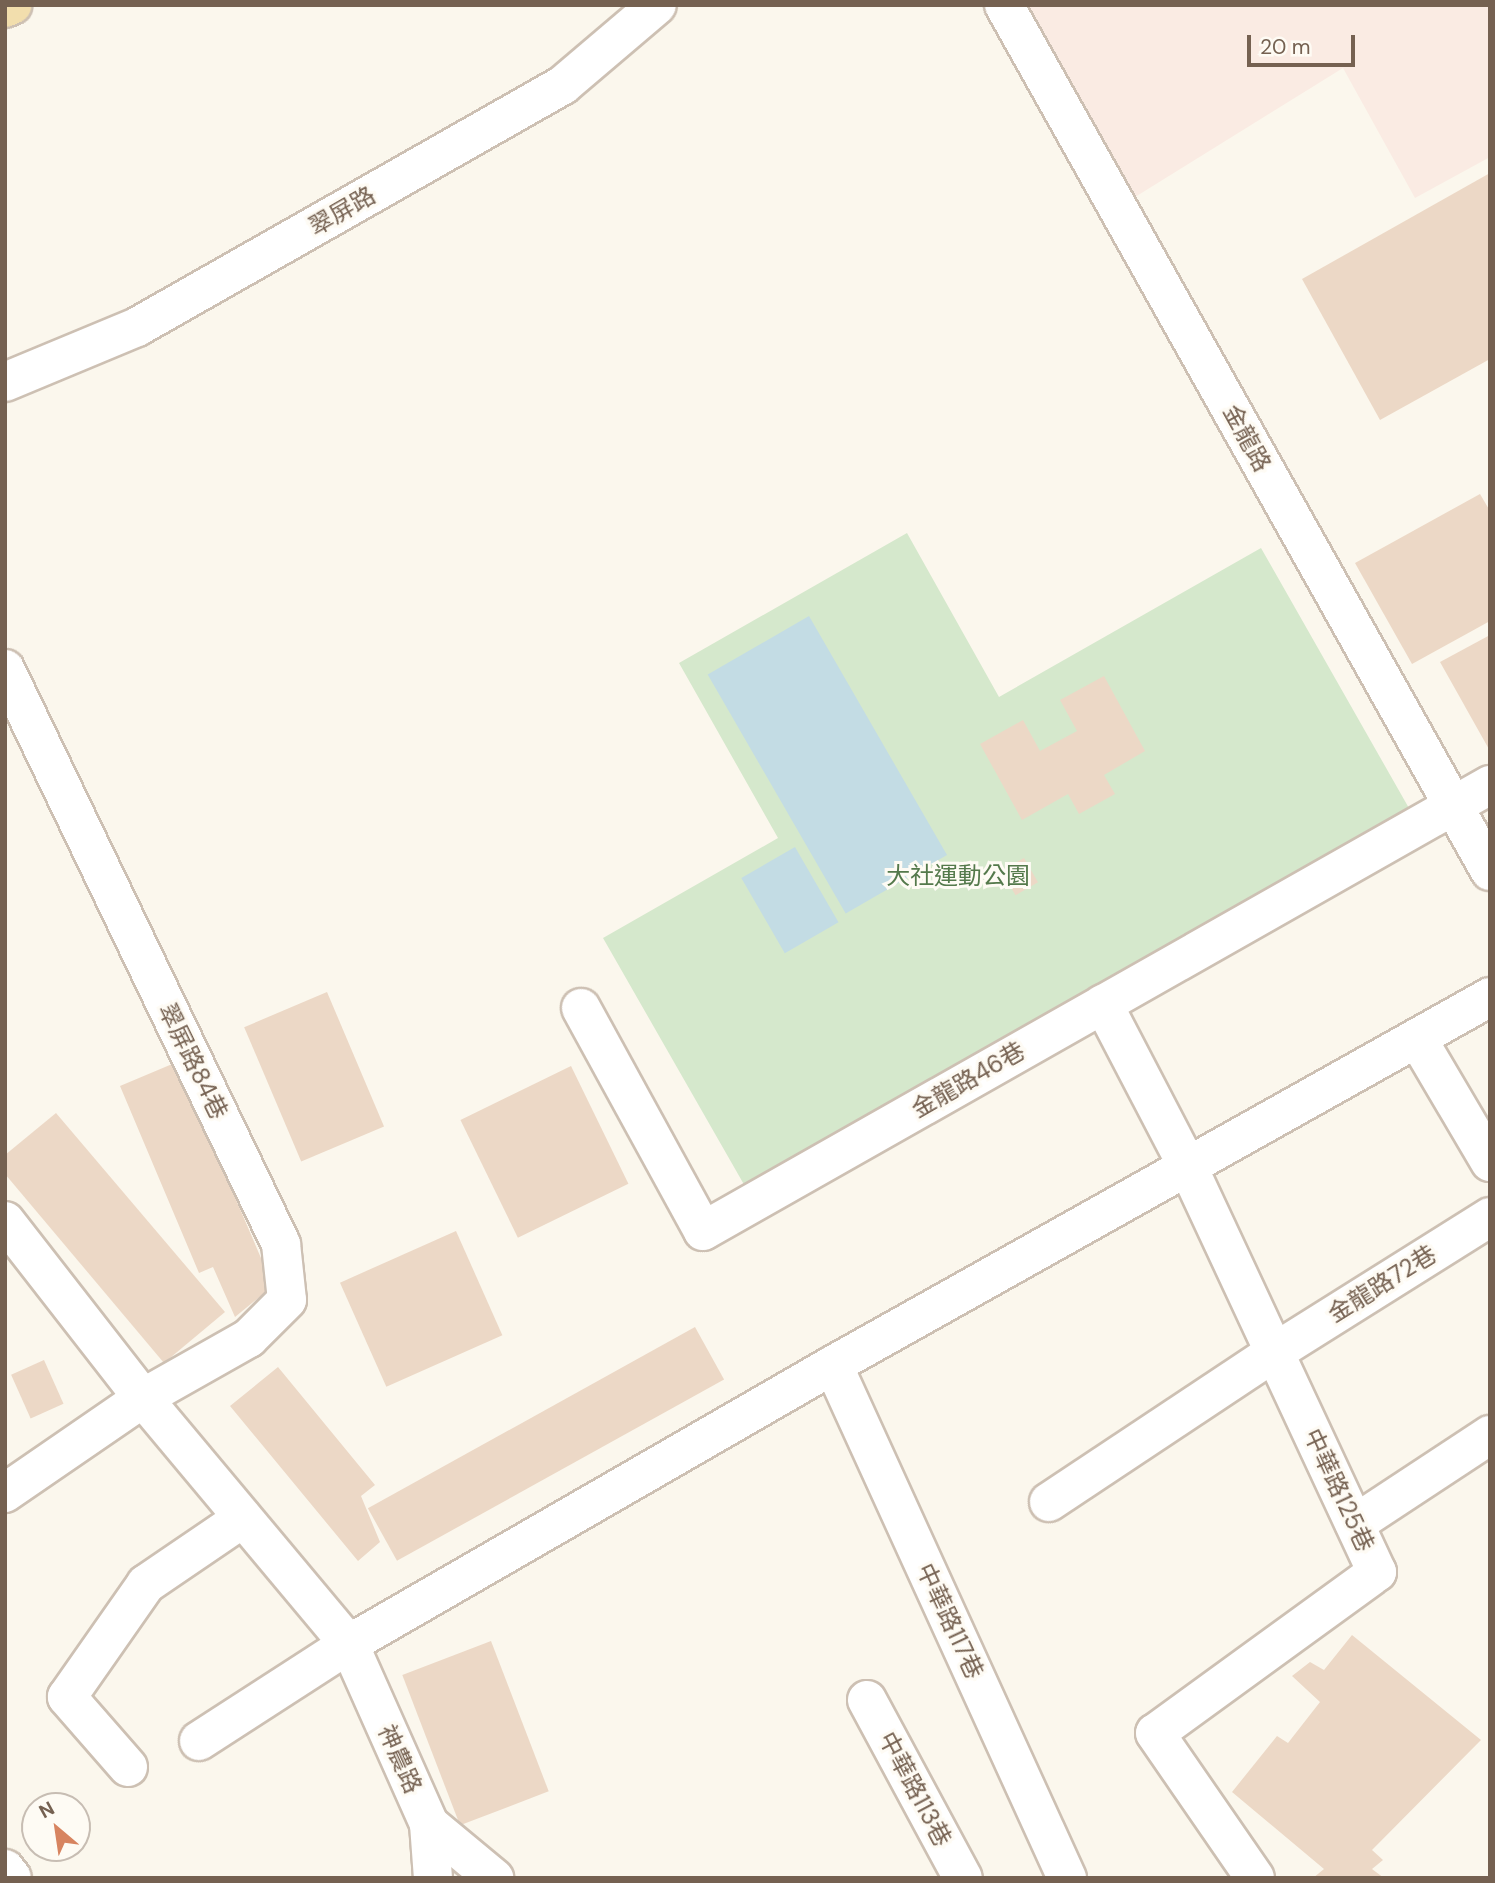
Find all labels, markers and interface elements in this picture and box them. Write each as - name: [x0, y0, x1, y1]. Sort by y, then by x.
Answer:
- scale bar: [1250, 21, 1358, 65]
- text: 20 m: [1260, 33, 1311, 61]
- street label: 翠屏路: [304, 181, 380, 241]
- street label: 金龍路: [1217, 400, 1277, 476]
- park label: 大社運動公園: [886, 862, 1030, 890]
- street label: 翠屏路84巷: [153, 998, 233, 1124]
- street label: 金龍路46巷: [906, 1036, 1030, 1124]
- street label: 金龍路72巷: [1323, 1239, 1441, 1329]
- street label: 中華路125巷: [1298, 1424, 1380, 1556]
- street label: 中華路117巷: [911, 1559, 989, 1683]
- street label: 神農路: [372, 1720, 428, 1798]
- street label: 中華路113巷: [873, 1727, 957, 1851]
- north arrow: [21, 1792, 91, 1862]
- text: N: [34, 1796, 59, 1824]

